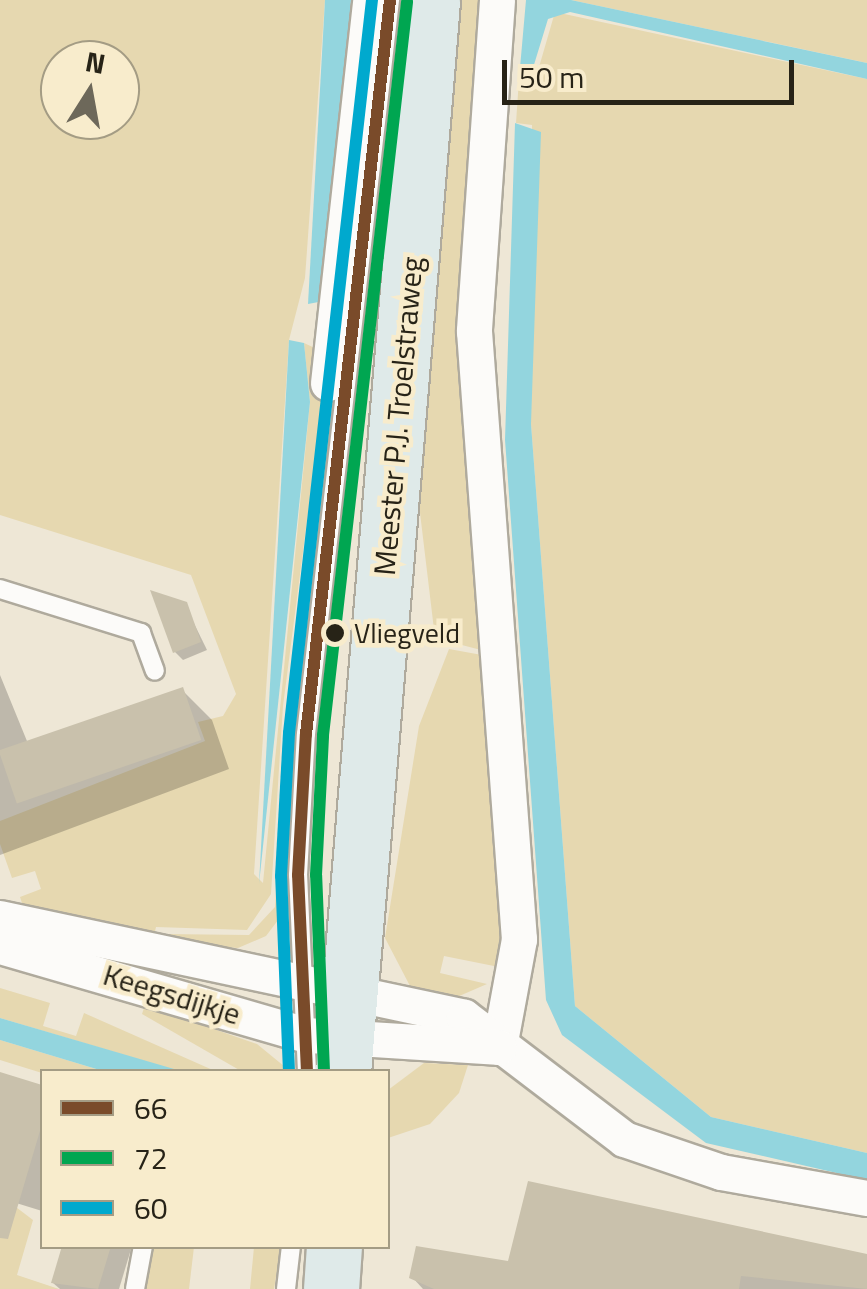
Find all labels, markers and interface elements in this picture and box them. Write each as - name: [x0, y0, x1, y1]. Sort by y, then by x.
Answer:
- text: N: [82, 39, 109, 85]
- north arrow: [40, 40, 140, 140]
- scale bar: [507, 40, 800, 102]
- text: 50 m: [519, 54, 584, 100]
- street label: Meester P.J. Troelstraweg: [366, 255, 430, 577]
- place label: Vliegveld: [354, 616, 460, 650]
- marker: Vliegveld: [325, 623, 345, 643]
- street label: Keegsdijkje: [99, 956, 245, 1032]
- legend: [40, 1069, 390, 1249]
- text: 66: [134, 1085, 168, 1131]
- text: 72: [134, 1135, 168, 1181]
- text: 60: [134, 1185, 168, 1231]

